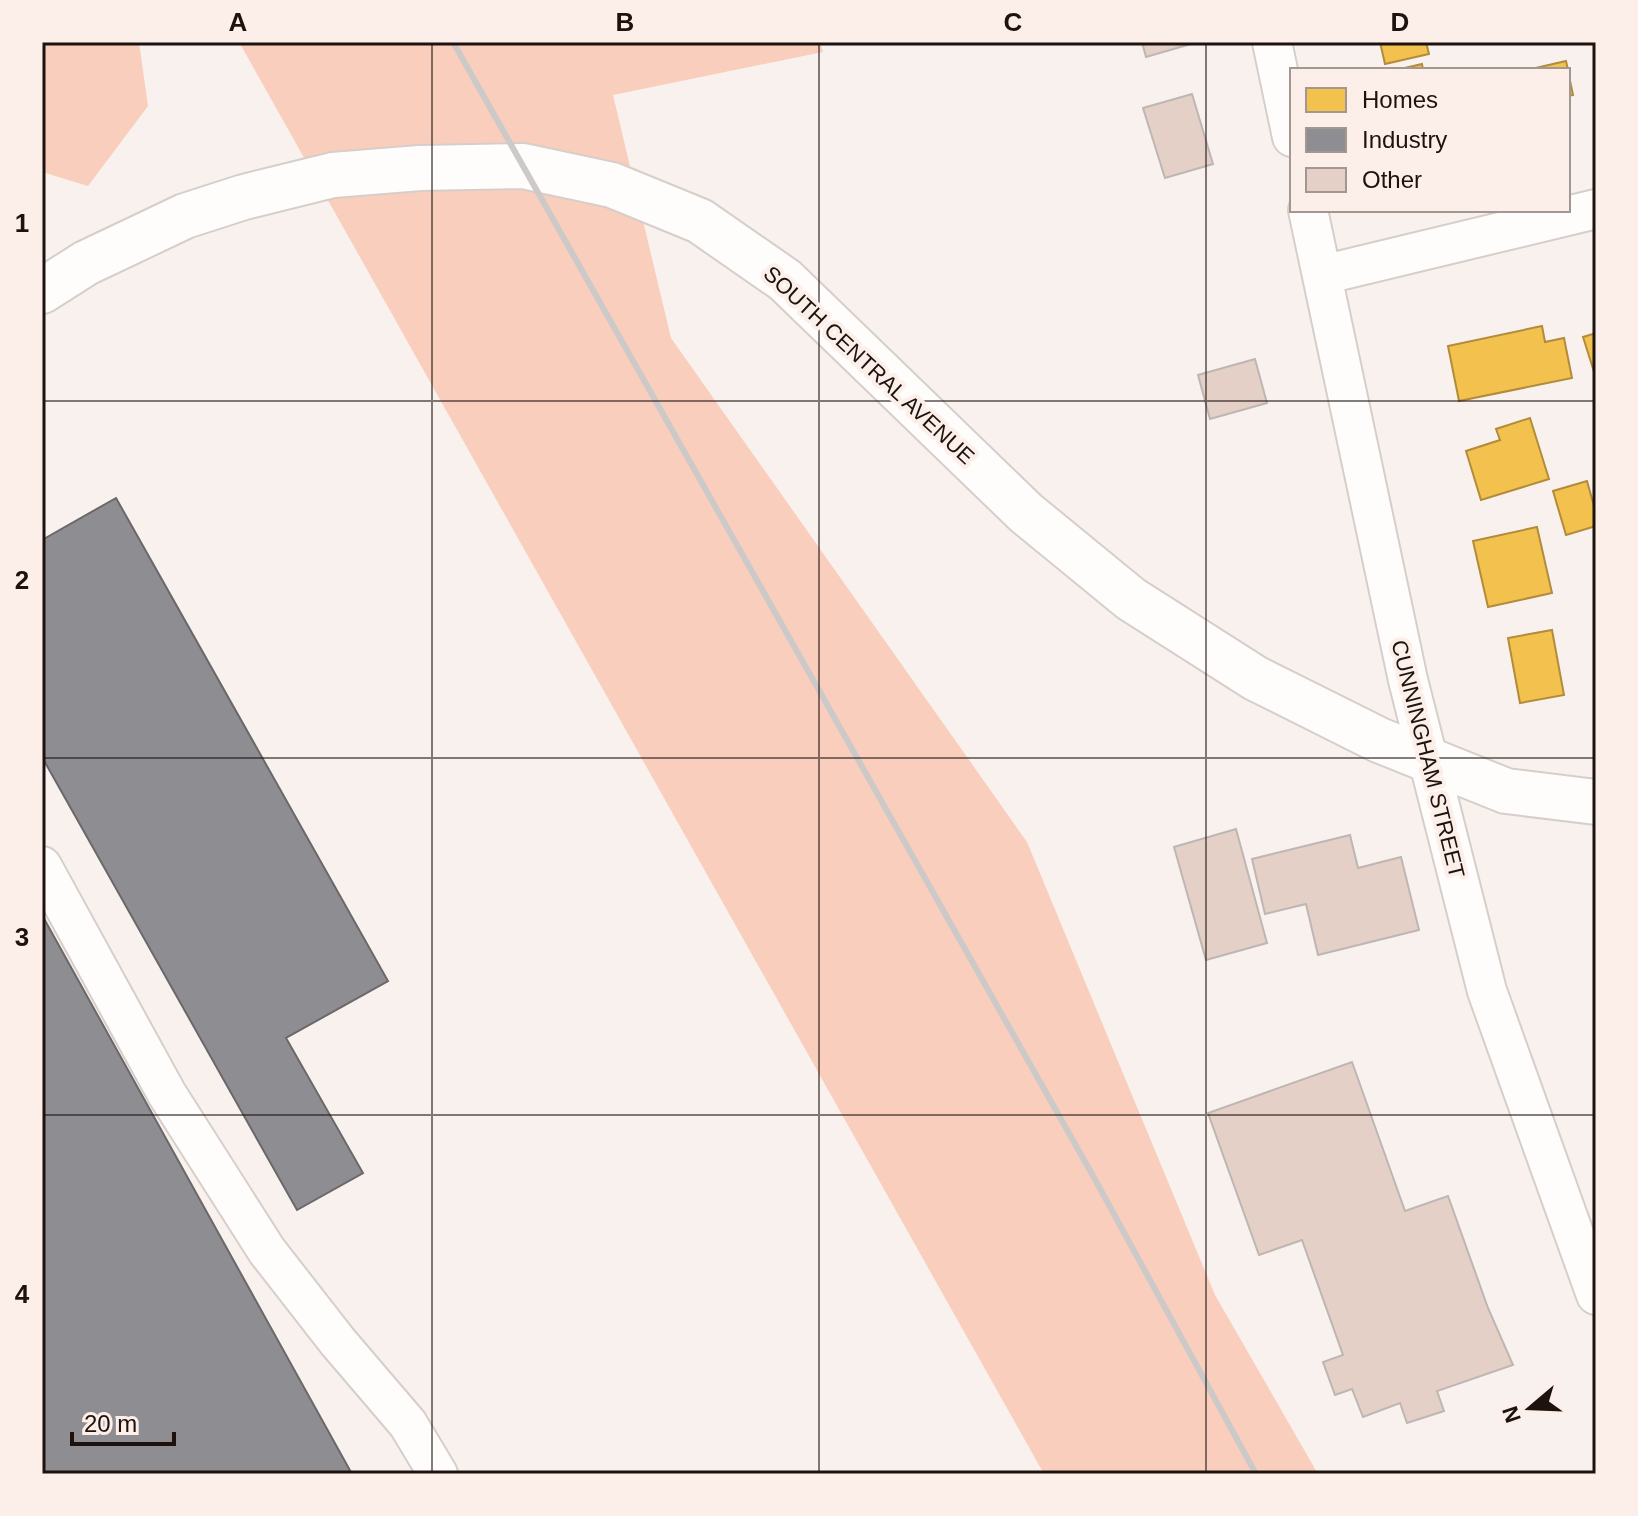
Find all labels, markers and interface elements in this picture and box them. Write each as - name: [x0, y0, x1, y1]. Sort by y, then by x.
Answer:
- text: A: [229, 7, 248, 37]
- text: B: [616, 7, 634, 37]
- text: C: [1004, 7, 1023, 37]
- text: D: [1391, 7, 1409, 37]
- legend: [1290, 68, 1570, 212]
- text: Homes: [1362, 86, 1438, 113]
- text: Industry: [1362, 126, 1447, 153]
- text: Other: [1362, 166, 1422, 193]
- text: 1: [15, 208, 29, 238]
- street label: SOUTH CENTRAL AVENUE: [759, 261, 979, 469]
- text: 2: [15, 565, 29, 595]
- street label: CUNNINGHAM STREET: [1386, 637, 1470, 881]
- text: 3: [15, 922, 29, 952]
- text: 4: [15, 1279, 30, 1309]
- north arrow: [1490, 1368, 1570, 1448]
- scale bar: [72, 1396, 174, 1446]
- text: N: [1497, 1403, 1526, 1426]
- text: 20 m: [84, 1410, 137, 1437]

